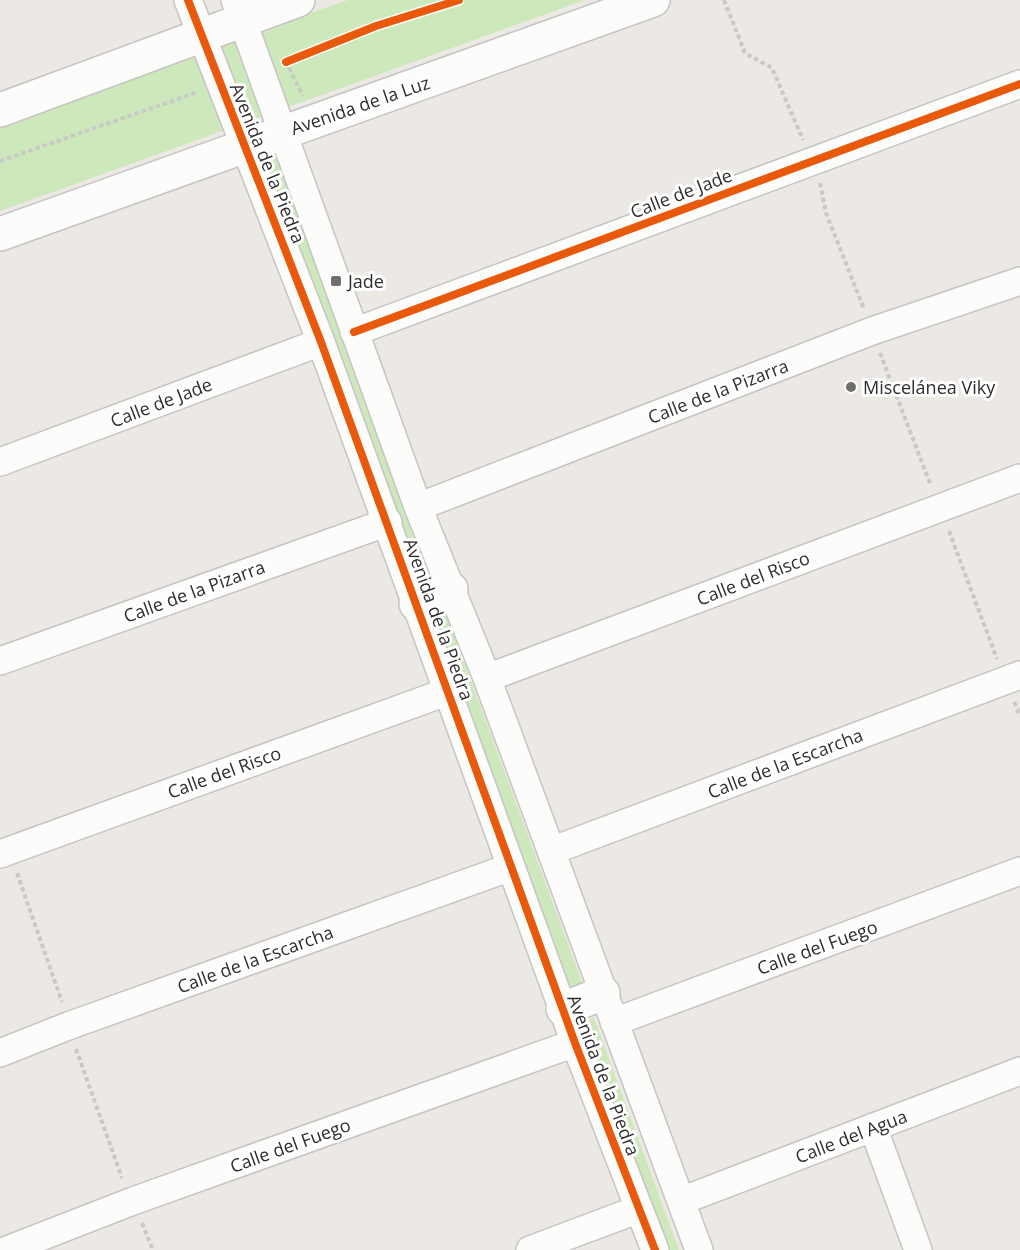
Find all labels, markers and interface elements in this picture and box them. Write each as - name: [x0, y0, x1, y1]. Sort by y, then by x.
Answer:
- street label: Avenida de la Luz: [287, 70, 433, 140]
- street label: Avenida de la Piedra: [225, 79, 311, 247]
- street label: Calle de Jade: [627, 163, 735, 223]
- place label: Jade: [346, 269, 384, 293]
- marker: Jade: [329, 274, 343, 288]
- street label: Calle de la Pizarra: [644, 353, 792, 429]
- street label: Calle de Jade: [107, 372, 215, 432]
- place label: Miscelánea Viky: [863, 375, 996, 399]
- marker: Miscelánea Viky: [844, 380, 858, 394]
- street label: Avenida de la Piedra: [399, 535, 479, 703]
- street label: Calle del Risco: [693, 545, 813, 611]
- street label: Calle de la Pizarra: [120, 554, 268, 628]
- street label: Calle de la Escarcha: [704, 722, 866, 804]
- street label: Calle del Risco: [164, 740, 284, 804]
- street label: Calle del Fuego: [753, 914, 881, 980]
- street label: Calle de la Escarcha: [174, 920, 336, 998]
- street label: Avenida de la Piedra: [562, 991, 646, 1159]
- street label: Calle del Agua: [792, 1104, 910, 1168]
- street label: Calle del Fuego: [226, 1112, 354, 1178]

